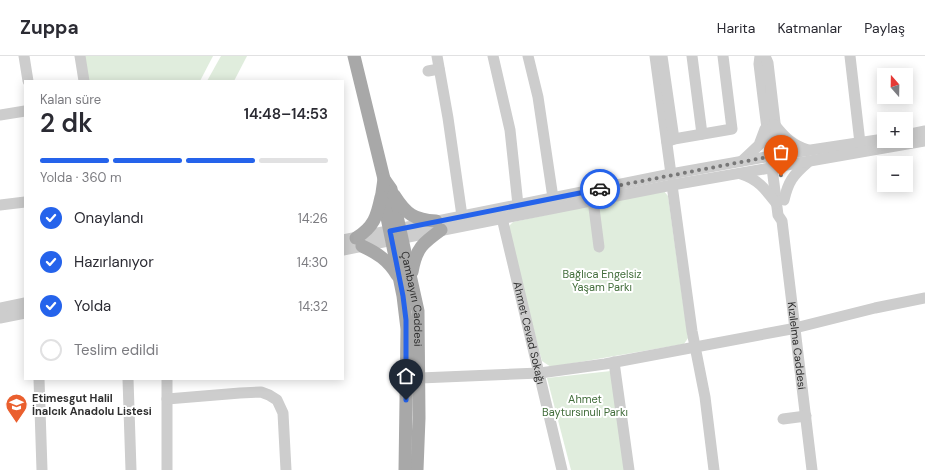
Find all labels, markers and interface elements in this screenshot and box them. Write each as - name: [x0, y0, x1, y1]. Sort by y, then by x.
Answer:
- text: Zuppa: [20, 15, 79, 40]
- text: Harita: [717, 19, 755, 37]
- text: Katmanlar: [777, 19, 842, 37]
- text: Paylaş: [864, 19, 905, 37]
- north arrow: [877, 68, 913, 104]
- map controls: [877, 68, 913, 192]
- text: Kalan süre: [40, 91, 101, 108]
- text: 14:48–14:53: [244, 104, 328, 124]
- text: 2 dk: [40, 106, 93, 140]
- button: +: [877, 112, 913, 148]
- pin: [764, 135, 798, 176]
- icon: bag: [770, 141, 792, 163]
- button: −: [877, 156, 913, 192]
- text: Yolda · 360 m: [40, 169, 122, 186]
- courier: [580, 169, 620, 209]
- icon: car: [589, 178, 611, 200]
- icon: check: [40, 207, 62, 229]
- text: Onaylandı: [74, 208, 143, 228]
- text: 14:26: [298, 210, 328, 227]
- street label: Çambayırı Caddesi: [398, 250, 425, 346]
- icon: check: [40, 251, 62, 273]
- text: Hazırlanıyor: [74, 252, 154, 272]
- text: 14:30: [297, 254, 328, 271]
- park label: Bağlıca Engelsiz Yaşam Parkı: [562, 267, 642, 294]
- street label: Ahmet Cevad Sokağı: [510, 280, 548, 386]
- icon: check: [40, 295, 62, 317]
- text: Yolda: [74, 296, 111, 316]
- text: 14:32: [298, 298, 328, 315]
- street label: Kızılelma Caddesi: [785, 301, 809, 390]
- text: Teslim edildi: [74, 340, 159, 360]
- pin: [389, 359, 423, 400]
- icon: home: [395, 365, 417, 387]
- school or university icon: Etimesgut Halil İnalcık Anadolu Listesi: [4, 391, 30, 424]
- place label: Etimesgut Halil İnalcık Anadolu Listesi: [32, 391, 152, 418]
- park label: Ahmet Baytursınulı Parkı: [542, 392, 628, 419]

